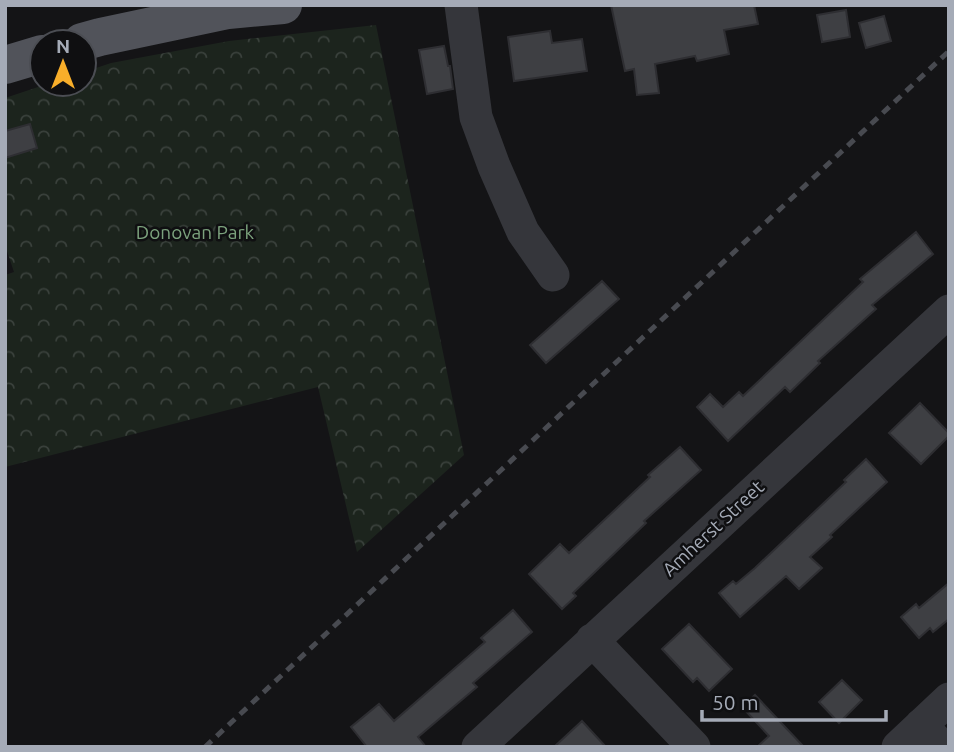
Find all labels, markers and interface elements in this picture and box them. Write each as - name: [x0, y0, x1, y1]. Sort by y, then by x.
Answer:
- north arrow: [28, 28, 98, 98]
- text: N: [56, 35, 70, 57]
- park label: Donovan Park: [136, 221, 255, 243]
- street label: Amherst Street: [658, 475, 769, 581]
- scale bar: [702, 678, 886, 722]
- text: 50 m: [712, 690, 759, 714]

